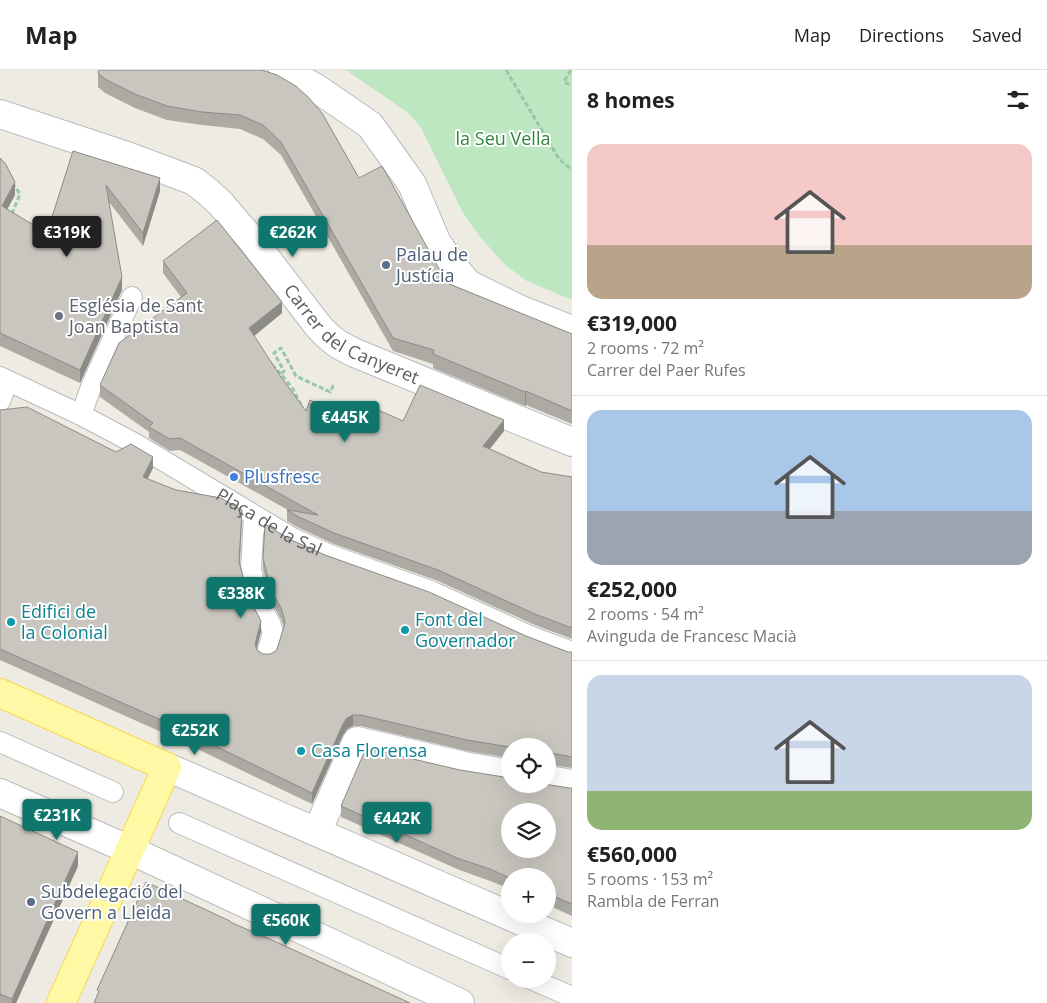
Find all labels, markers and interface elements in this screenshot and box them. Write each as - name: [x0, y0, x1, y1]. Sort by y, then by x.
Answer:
- text: Map: [25, 18, 77, 51]
- text: Map: [794, 23, 831, 47]
- text: Directions: [859, 23, 944, 47]
- text: Saved: [972, 23, 1022, 47]
- text: 8 homes: [587, 86, 675, 114]
- icon: filters: [1004, 86, 1032, 114]
- park label: la Seu Vella: [456, 126, 550, 150]
- icon: home: [765, 177, 855, 267]
- pin: €319K: [32, 216, 102, 258]
- pin: €262K: [258, 216, 328, 258]
- text: €319K: [43, 221, 91, 243]
- text: €262K: [269, 221, 317, 243]
- place label: Palau de Justícia: [394, 242, 468, 287]
- marker: Palau de Justícia: [380, 259, 392, 271]
- street label: Carrer del Canyeret: [279, 279, 423, 389]
- place label: Església de Sant Joan Baptista: [67, 293, 203, 338]
- text: €319,000: [587, 309, 677, 337]
- marker: Església de Sant Joan Baptista: [53, 310, 65, 322]
- text: 2 rooms · 72 m²: [587, 337, 704, 359]
- text: Carrer del Paer Rufes: [587, 359, 746, 381]
- pin: €445K: [310, 400, 380, 443]
- text: €445K: [321, 406, 369, 428]
- icon: home: [765, 442, 855, 532]
- place label: Plusfresc: [244, 464, 320, 488]
- marker: Plusfresc: [228, 471, 240, 483]
- street label: Plaça de la Sal: [212, 482, 326, 561]
- text: €252,000: [587, 575, 677, 603]
- pin: €338K: [206, 576, 276, 619]
- text: €338K: [217, 582, 265, 604]
- place label: Edifici de la Colonial: [21, 599, 108, 644]
- text: 2 rooms · 54 m²: [587, 603, 704, 625]
- place label: Font del Governador: [415, 607, 516, 652]
- marker: Edifici de la Colonial: [5, 616, 17, 628]
- marker: Font del Governador: [399, 624, 411, 636]
- text: Avinguda de Francesc Macià: [587, 625, 797, 647]
- icon: home: [765, 707, 855, 797]
- pin: €252K: [160, 714, 230, 756]
- text: €252K: [171, 719, 219, 741]
- place label: Casa Florensa: [311, 738, 427, 762]
- map controls: [501, 738, 556, 988]
- button: locate: [501, 738, 556, 793]
- marker: Casa Florensa: [295, 745, 307, 757]
- pin: €231K: [22, 798, 92, 841]
- pin: €442K: [362, 802, 432, 844]
- button: layers: [501, 803, 556, 858]
- text: €231K: [33, 804, 81, 826]
- text: €442K: [373, 807, 421, 829]
- text: €560,000: [587, 840, 677, 868]
- button: +: [501, 868, 556, 923]
- text: 5 rooms · 153 m²: [587, 868, 713, 890]
- place label: Subdelegació del Govern a Lleida: [41, 879, 183, 924]
- text: Rambla de Ferran: [587, 890, 719, 912]
- marker: Subdelegació del Govern a Lleida: [25, 896, 37, 908]
- pin: €560K: [251, 904, 321, 946]
- text: €560K: [262, 909, 310, 931]
- button: −: [501, 933, 556, 988]

